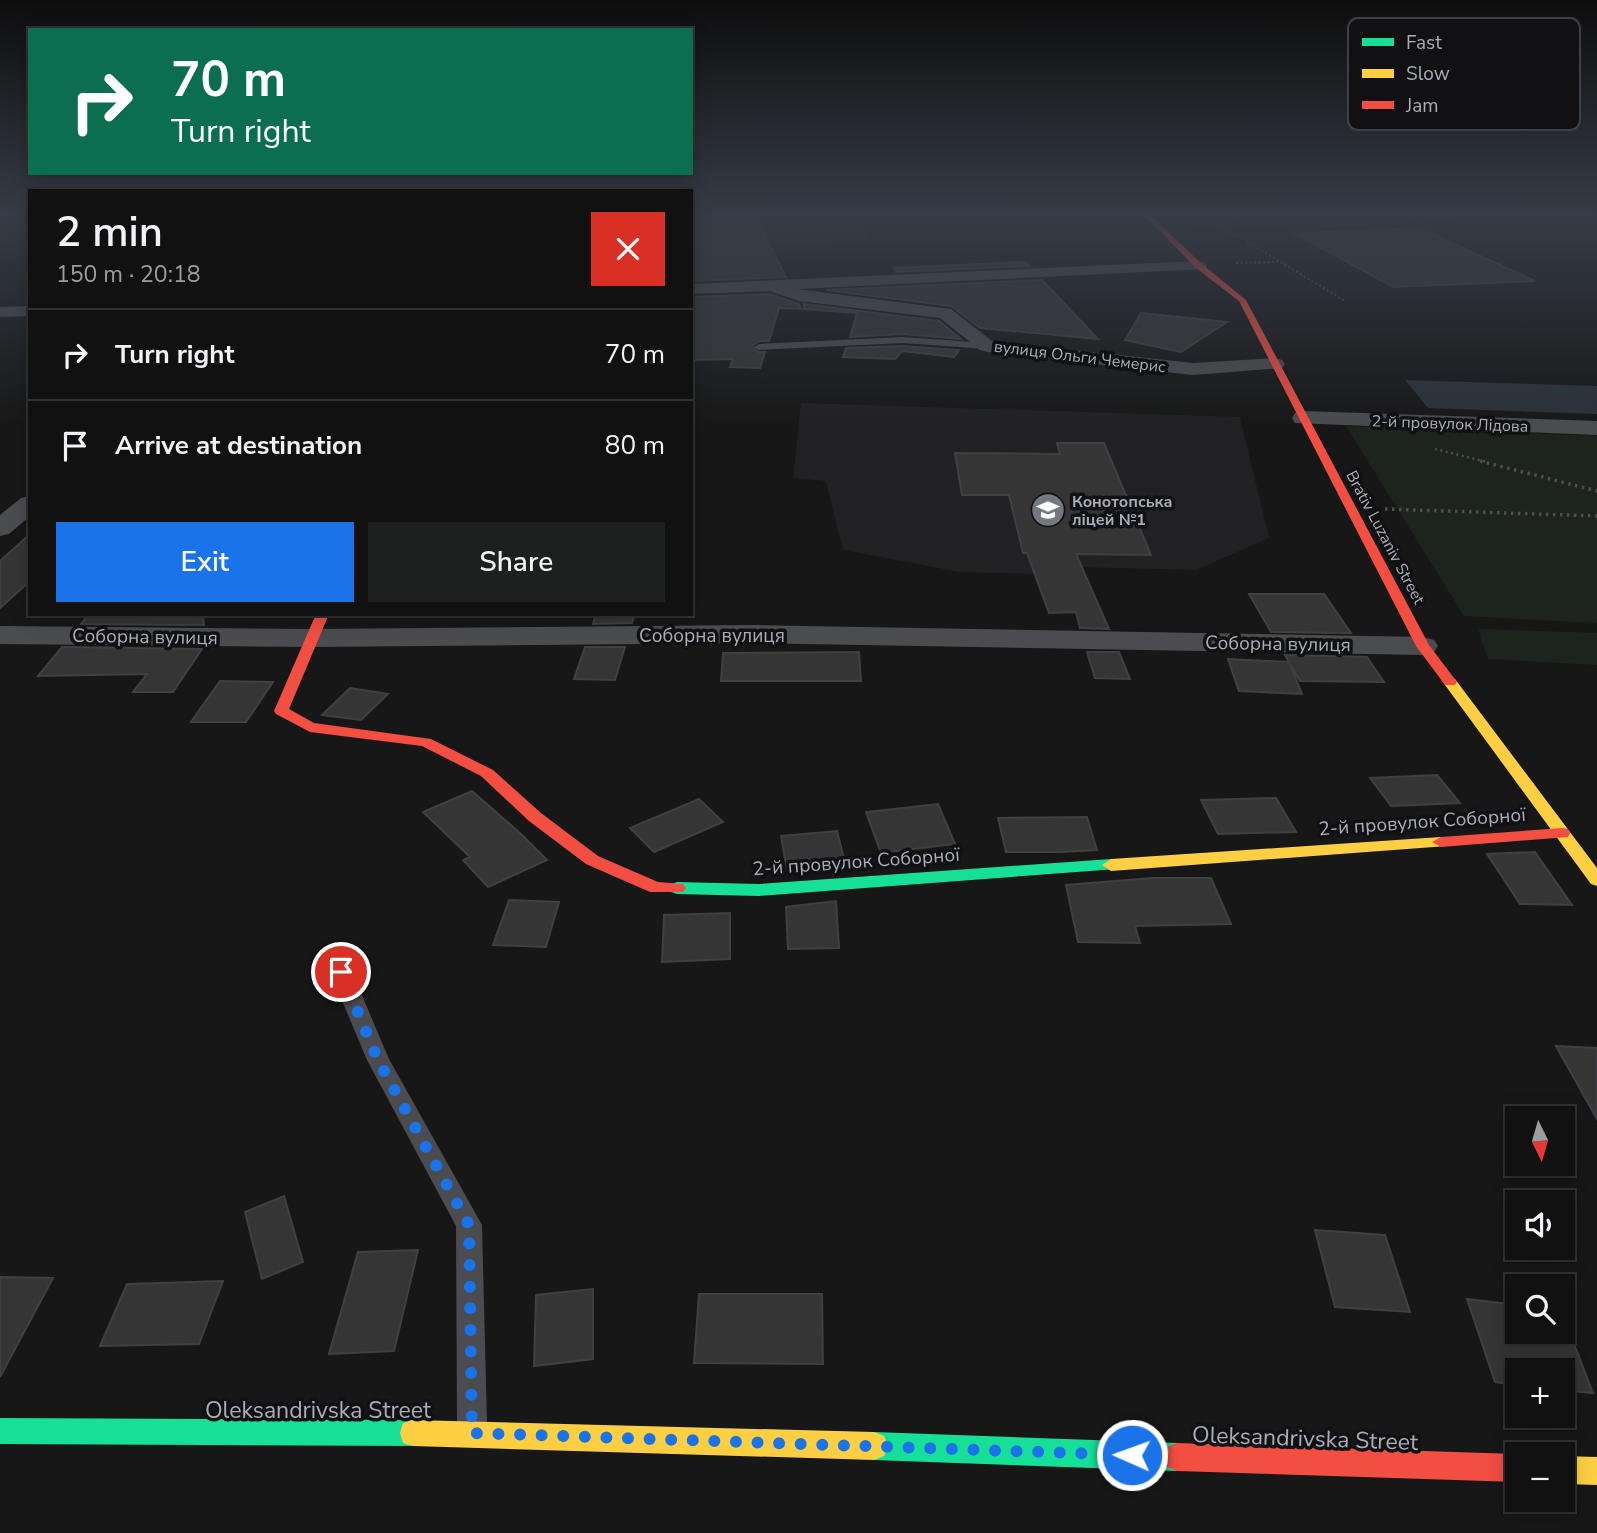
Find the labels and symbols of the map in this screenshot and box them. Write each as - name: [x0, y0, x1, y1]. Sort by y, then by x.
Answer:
- legend: [1348, 18, 1580, 130]
- text: Fast: [1406, 30, 1442, 56]
- text: Slow: [1406, 61, 1450, 87]
- text: Jam: [1405, 93, 1439, 119]
- street label: вулиця Ольги Чемерис: [993, 336, 1167, 378]
- street label: 2-й провулок Лідова: [1371, 410, 1529, 438]
- street label: Brativ Luzaniv Street: [1340, 467, 1430, 609]
- school or university icon: Конотопська ліцей №1: [1029, 491, 1067, 529]
- place label: Конотопська ліцей №1: [1072, 491, 1172, 531]
- street label: Соборна вулиця: [72, 623, 218, 651]
- street label: Соборна вулиця: [639, 623, 785, 649]
- street label: Соборна вулиця: [1205, 630, 1351, 658]
- street label: 2-й провулок Соборної: [1318, 802, 1527, 842]
- street label: 2-й провулок Соборної: [752, 842, 961, 882]
- pin: [311, 942, 371, 1002]
- north arrow: [1505, 1106, 1575, 1176]
- street label: Oleksandrivska Street: [205, 1395, 432, 1426]
- position arrow: [1095, 1418, 1169, 1492]
- street label: Oleksandrivska Street: [1191, 1419, 1419, 1458]

